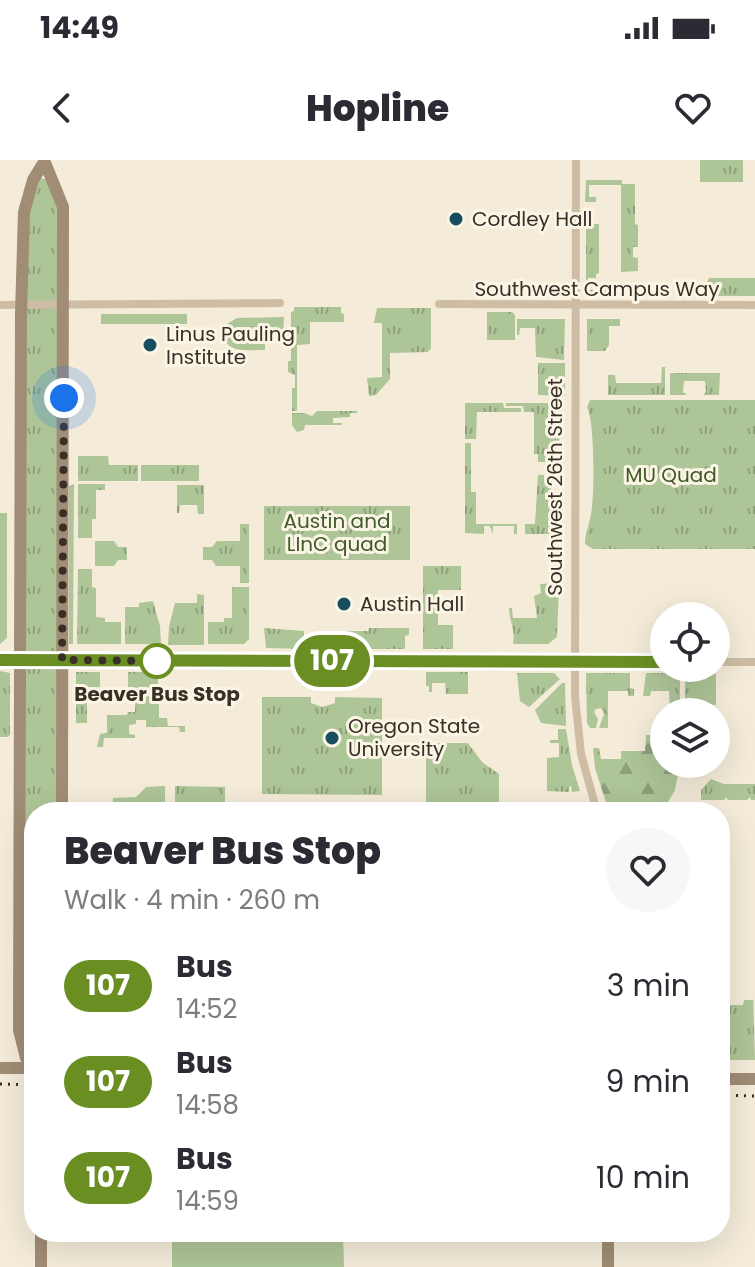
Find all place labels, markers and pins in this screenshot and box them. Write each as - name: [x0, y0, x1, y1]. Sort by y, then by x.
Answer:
- place label: Cordley Hall: [472, 205, 592, 233]
- marker: Cordley Hall: [447, 210, 465, 228]
- place label: Linus Pauling Institute: [166, 320, 295, 371]
- marker: Linus Pauling Institute: [141, 336, 159, 354]
- place label: Austin Hall: [360, 590, 464, 618]
- marker: Austin Hall: [335, 595, 353, 613]
- marker: Beaver Bus Stop: [140, 644, 174, 678]
- place label: Beaver Bus Stop: [74, 680, 240, 708]
- place label: Oregon State University: [348, 712, 480, 763]
- marker: Oregon State University: [323, 729, 341, 747]

